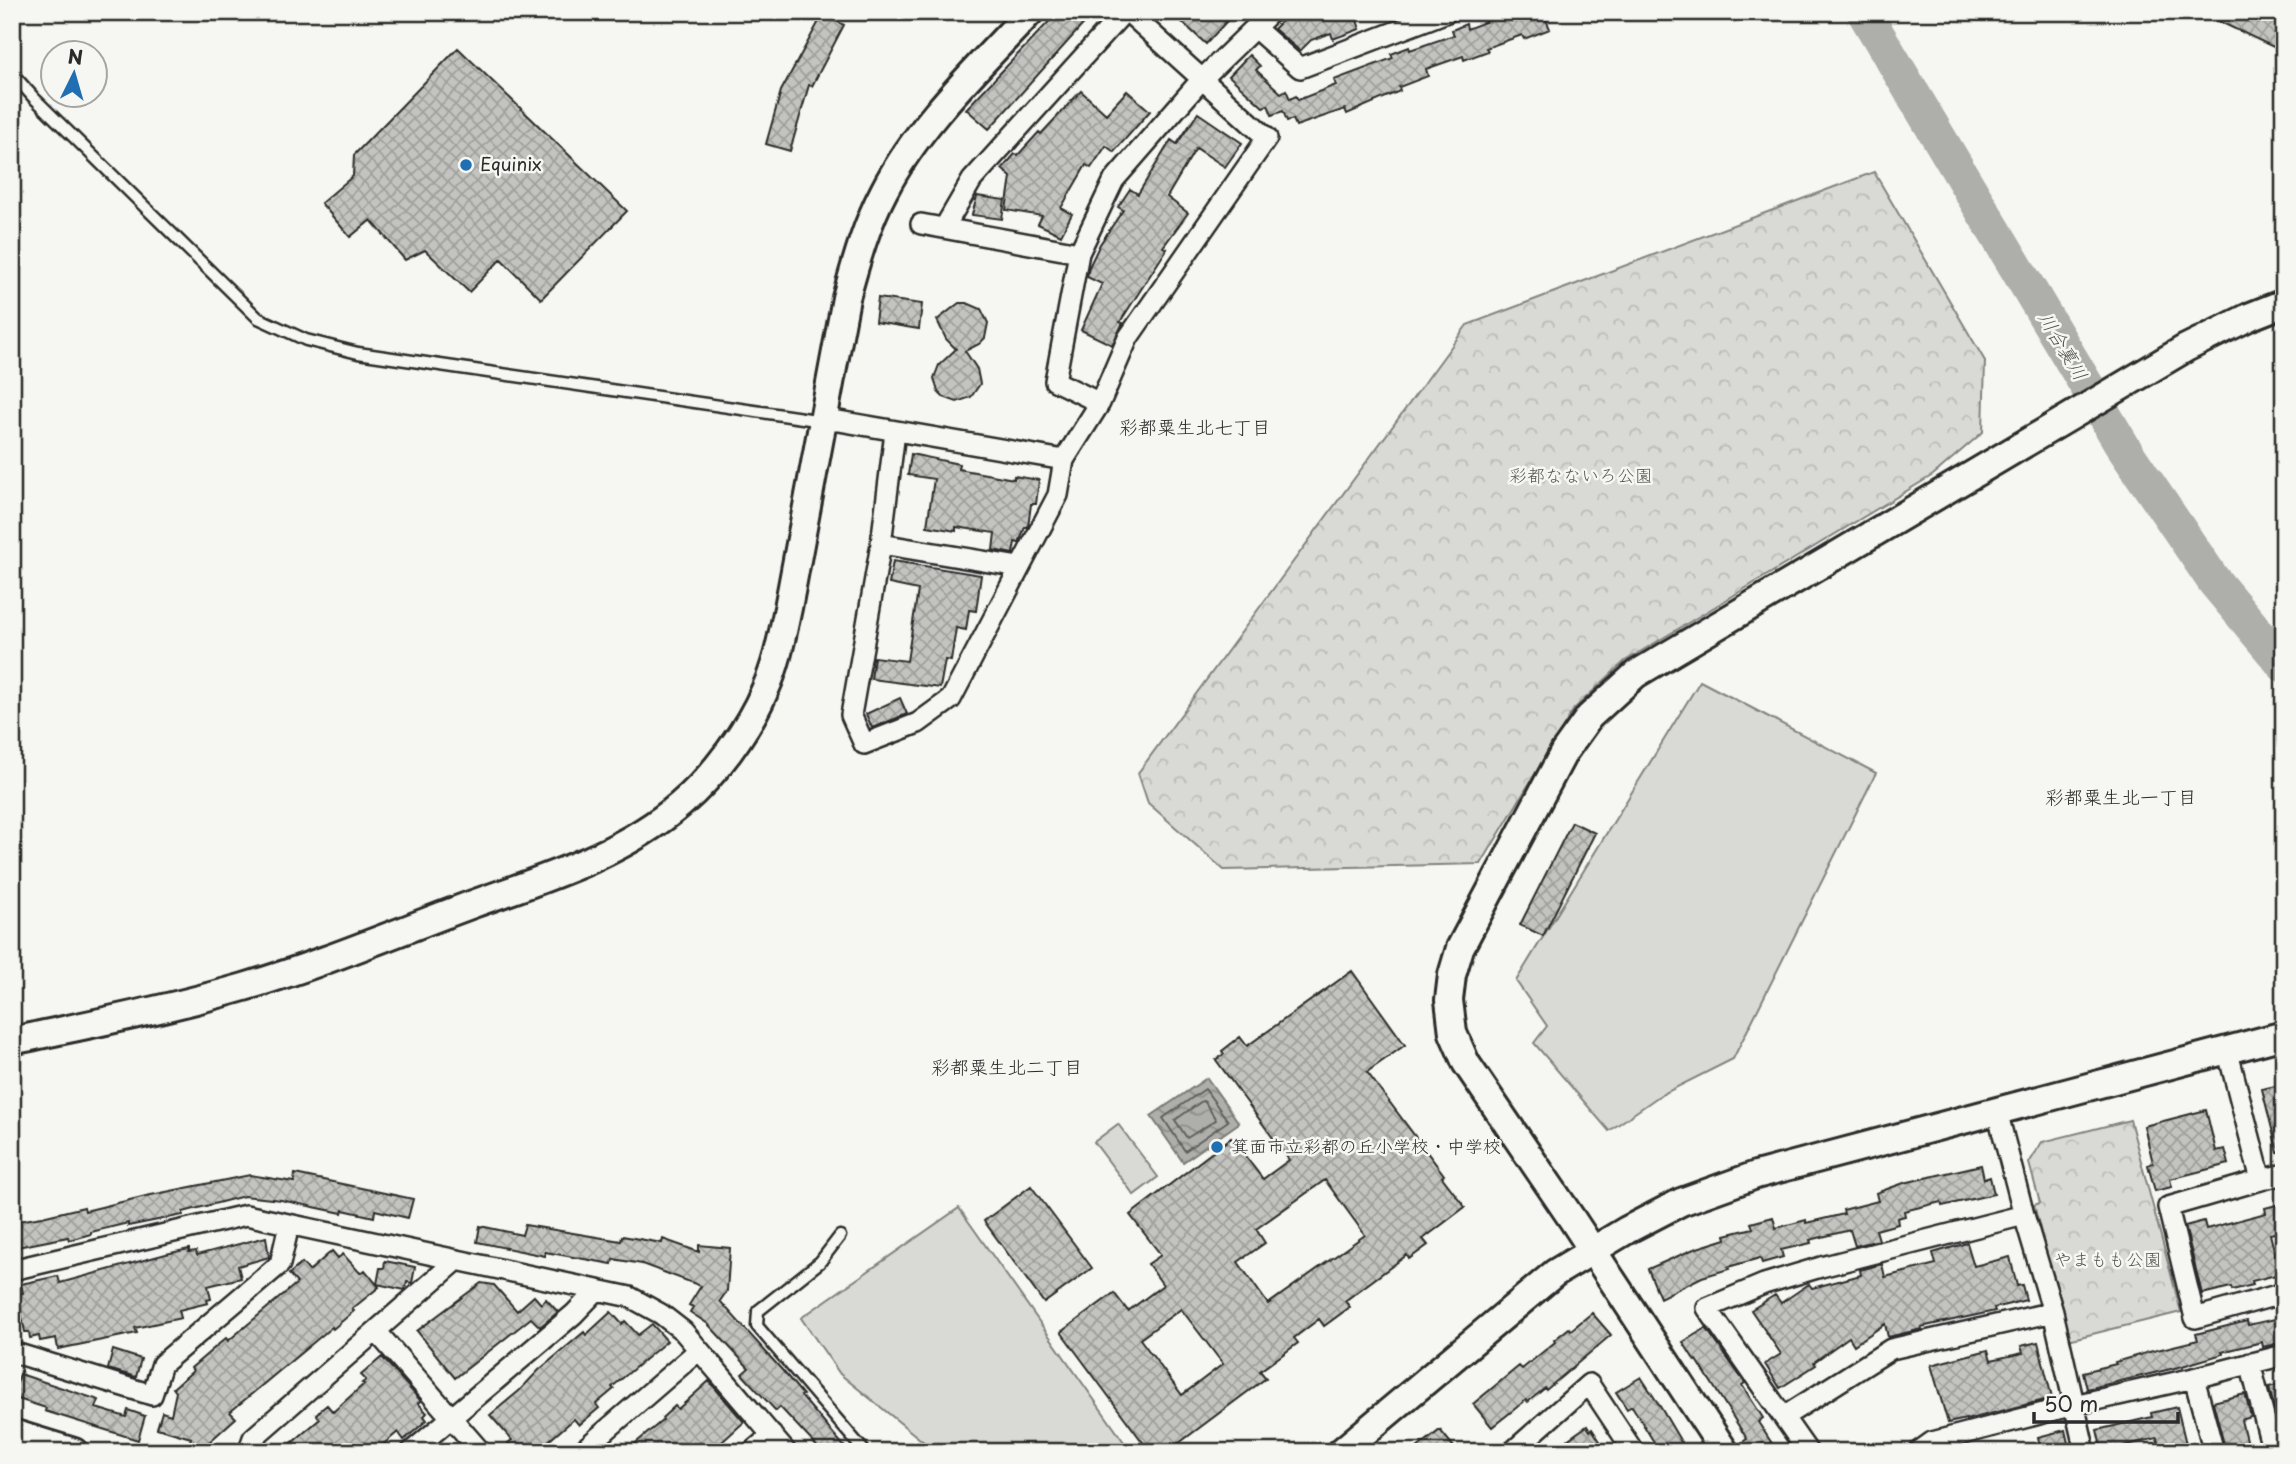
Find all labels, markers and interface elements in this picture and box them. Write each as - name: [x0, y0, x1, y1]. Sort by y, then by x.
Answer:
- north arrow: [38, 38, 108, 108]
- text: N: [67, 41, 84, 71]
- place label: Equinix: [480, 150, 542, 177]
- marker: Equinix: [458, 157, 474, 173]
- water label: 川合裏川: [2032, 306, 2095, 385]
- district label: 彩都粟生北七丁目: [1119, 412, 1271, 440]
- park label: 彩都なないろ公園: [1509, 461, 1653, 488]
- district label: 彩都粟生北一丁目: [2045, 782, 2197, 810]
- district label: 彩都粟生北二丁目: [931, 1052, 1083, 1080]
- place label: 箕面市立彩都の丘小学校・中学校: [1231, 1132, 1501, 1159]
- marker: 箕面市立彩都の丘小学校・中学校: [1209, 1139, 1225, 1155]
- park label: やまもも公園: [2054, 1245, 2162, 1272]
- scale bar: [2034, 1380, 2177, 1424]
- text: 50 m: [2044, 1387, 2098, 1419]

